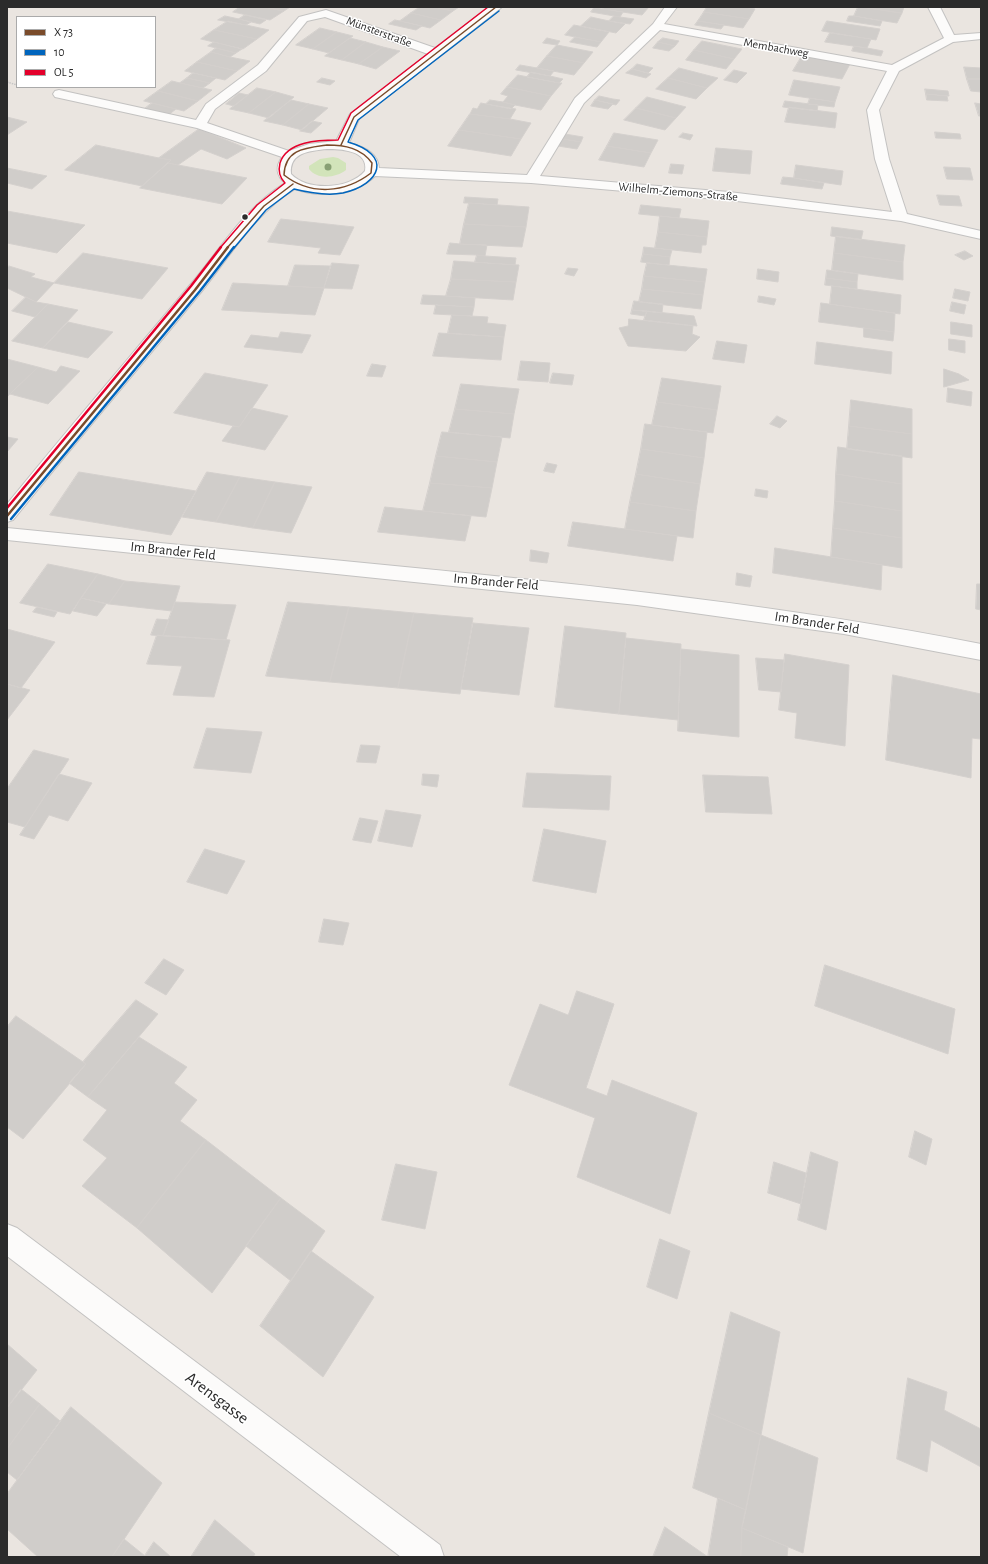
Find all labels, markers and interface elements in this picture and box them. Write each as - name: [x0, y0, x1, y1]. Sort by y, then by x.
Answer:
- street label: Münsterstraße: [344, 13, 414, 51]
- legend: [16, 16, 156, 88]
- text: X 73: [54, 26, 73, 38]
- street label: Membachweg: [742, 35, 810, 61]
- text: 10: [54, 46, 64, 58]
- text: OL 5: [54, 66, 74, 78]
- street label: Wilhelm-Ziemons-Straße: [618, 180, 738, 204]
- unlabelled marker: [240, 212, 250, 222]
- street label: Im Brander Feld: [130, 538, 216, 564]
- street label: Im Brander Feld: [453, 570, 539, 594]
- street label: Im Brander Feld: [773, 608, 861, 638]
- street label: Arensgasse: [181, 1367, 253, 1429]

